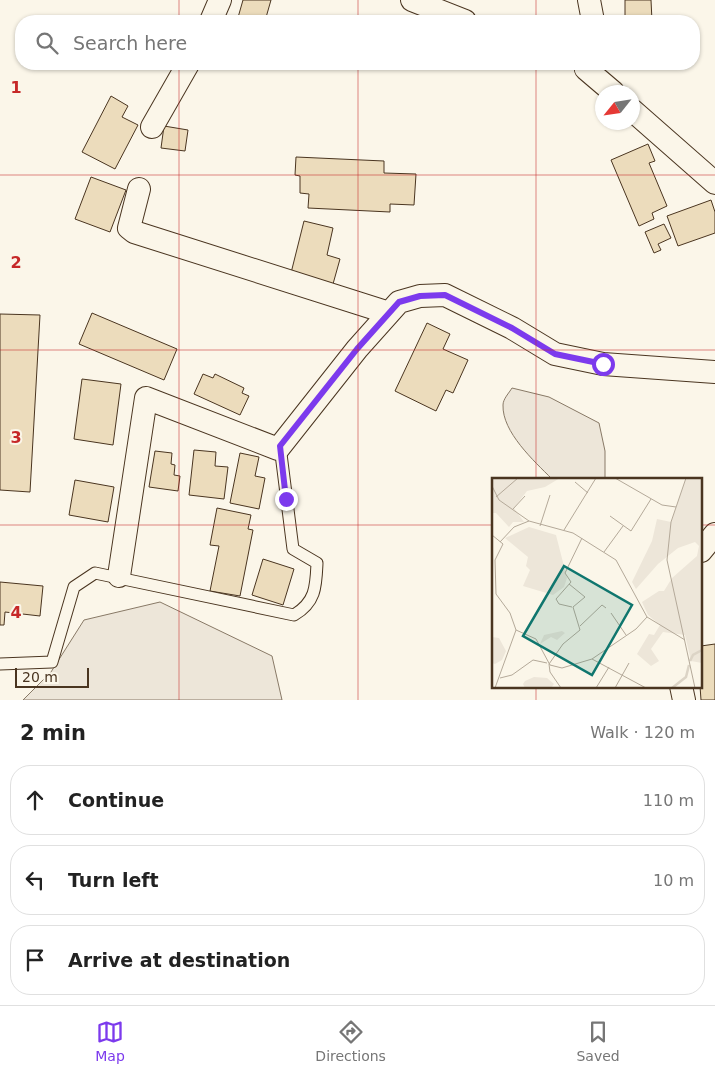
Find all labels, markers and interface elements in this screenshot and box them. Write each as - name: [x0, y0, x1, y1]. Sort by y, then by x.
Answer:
- search box: [15, 15, 700, 70]
- icon: search: [33, 29, 61, 57]
- text: Search here: [73, 32, 187, 54]
- text: 1: [10, 78, 22, 97]
- north arrow: [595, 85, 640, 130]
- text: 2: [10, 253, 22, 272]
- route start: [592, 353, 615, 376]
- text: 3: [10, 428, 22, 447]
- inset map: [492, 478, 702, 688]
- route end: [275, 488, 298, 511]
- text: 4: [10, 603, 22, 622]
- scale bar: [15, 665, 89, 688]
- text: 20 m: [22, 669, 58, 685]
- text: 2 min: [20, 721, 86, 745]
- text: Walk · 120 m: [590, 723, 695, 742]
- icon: ahead: [21, 786, 49, 814]
- text: Continue: [68, 789, 164, 811]
- text: 110 m: [643, 791, 694, 810]
- icon: left: [21, 866, 49, 894]
- text: Turn left: [68, 869, 159, 891]
- text: 10 m: [653, 871, 694, 890]
- icon: arrive: [21, 946, 49, 974]
- text: Arrive at destination: [68, 949, 290, 971]
- tab: Map: [95, 1018, 125, 1064]
- tab: Directions: [315, 1018, 386, 1064]
- tab: Saved: [576, 1018, 620, 1064]

